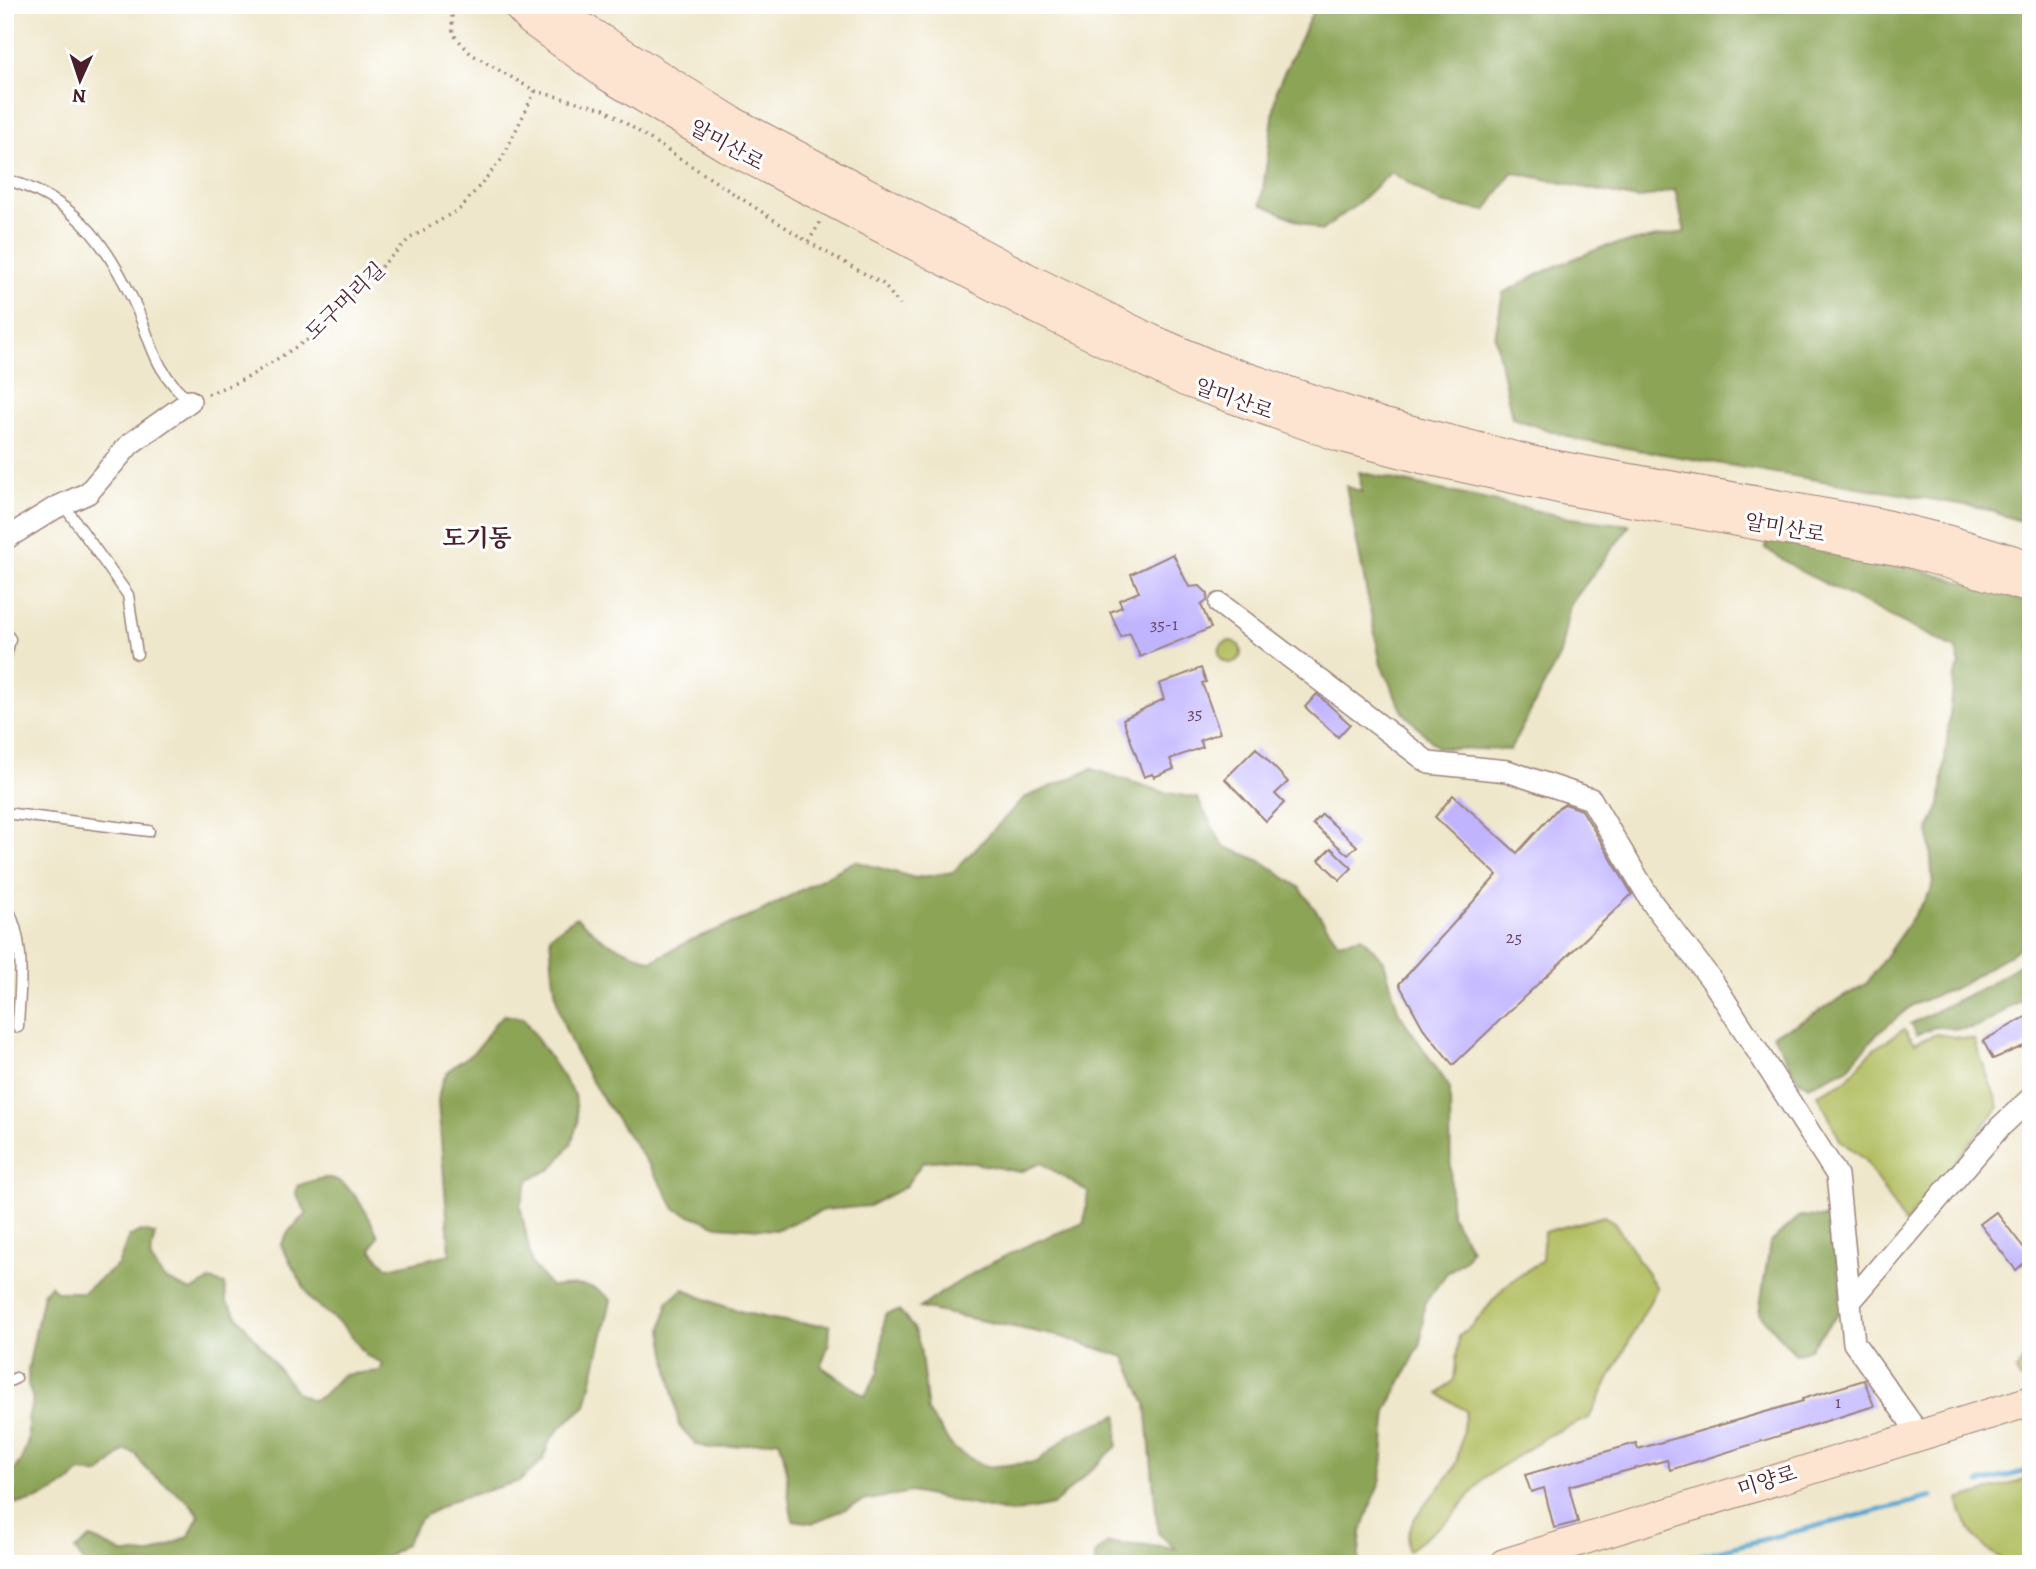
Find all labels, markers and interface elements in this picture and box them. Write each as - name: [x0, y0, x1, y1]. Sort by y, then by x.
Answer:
- north arrow: [46, 46, 116, 116]
- text: N: [71, 83, 87, 109]
- street label: 알미산로: [685, 113, 769, 177]
- street label: 도구머리길: [299, 256, 391, 346]
- street label: 알미산로: [1191, 372, 1277, 426]
- street label: 알미산로: [1743, 507, 1827, 549]
- district label: 도기동: [442, 522, 512, 554]
- house number: 35-1: [1150, 612, 1178, 636]
- house number: 35: [1187, 701, 1203, 725]
- house number: 25: [1506, 925, 1522, 949]
- house number: 1: [1835, 1390, 1841, 1414]
- street label: 미양로: [1734, 1459, 1800, 1503]

